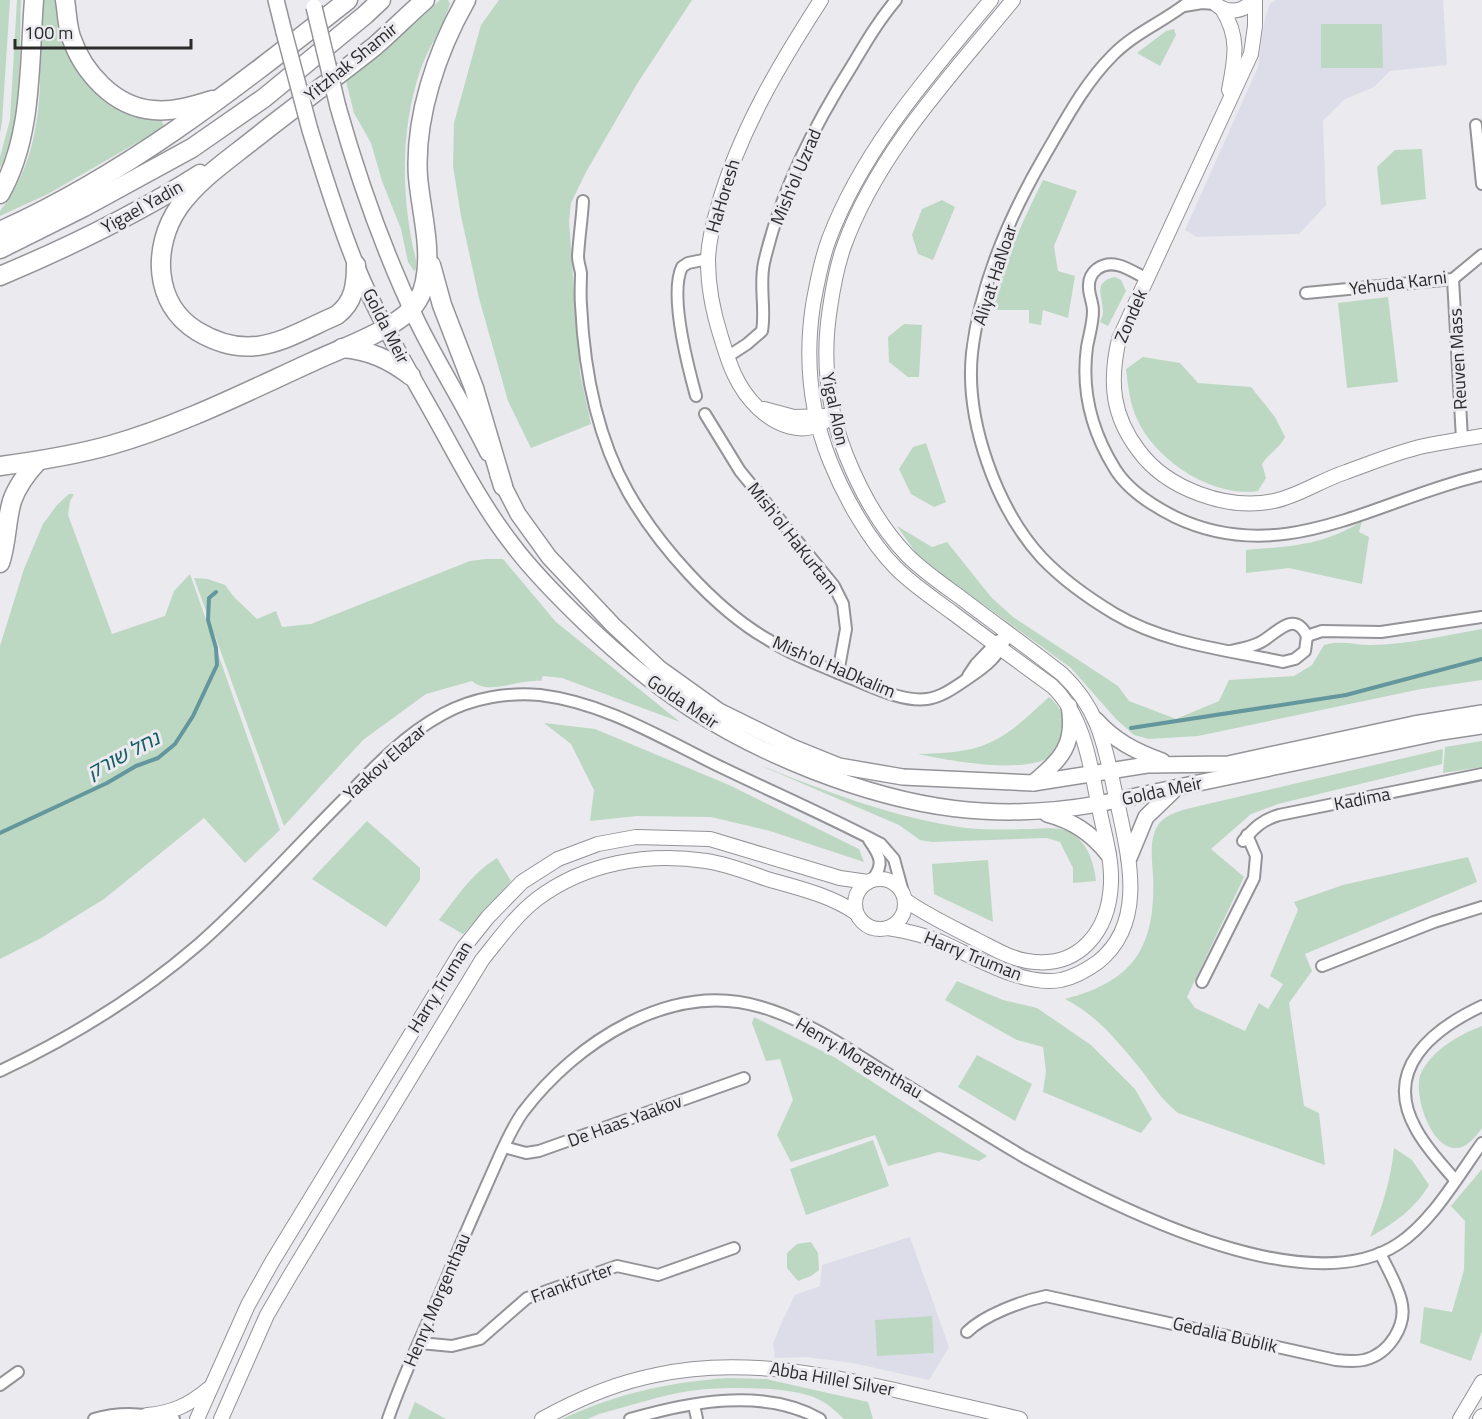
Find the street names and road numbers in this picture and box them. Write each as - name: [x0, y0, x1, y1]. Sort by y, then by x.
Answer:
- street label: Yitzhak Shamir: [298, 16, 403, 108]
- street label: Mish'ol Uzrad: [763, 124, 828, 229]
- street label: HaHoresh: [699, 156, 747, 236]
- street label: Yigael Yadin: [96, 173, 188, 240]
- street label: Aliyat HaNoar: [966, 221, 1024, 329]
- street label: Yehuda Karni: [1347, 263, 1448, 302]
- street label: Golda Meir: [356, 283, 417, 368]
- street label: Zondek: [1107, 284, 1154, 347]
- street label: Reuven Mass: [1441, 308, 1474, 410]
- street label: Yigal Alon: [815, 370, 856, 448]
- street label: Mish'ol HaKurtam: [741, 476, 846, 599]
- street label: Mish'ol HaDkalim: [768, 628, 900, 705]
- street label: Golda Meir: [642, 668, 725, 736]
- street label: Yaakov Elazar: [337, 717, 432, 806]
- street label: Golda Meir: [1119, 769, 1205, 812]
- street label: Kadima: [1331, 780, 1392, 817]
- street label: Harry Truman: [920, 924, 1026, 987]
- street label: Harry Truman: [401, 936, 479, 1038]
- street label: Henry Morgenthau: [791, 1010, 928, 1105]
- street label: De Haas Yaakov: [564, 1087, 686, 1154]
- street label: Henry Morgenthau: [396, 1229, 477, 1371]
- street label: Frankfurter: [527, 1255, 617, 1310]
- street label: Gedalia Bublik: [1170, 1309, 1280, 1360]
- street label: Abba Hillel Silver: [768, 1354, 896, 1403]

